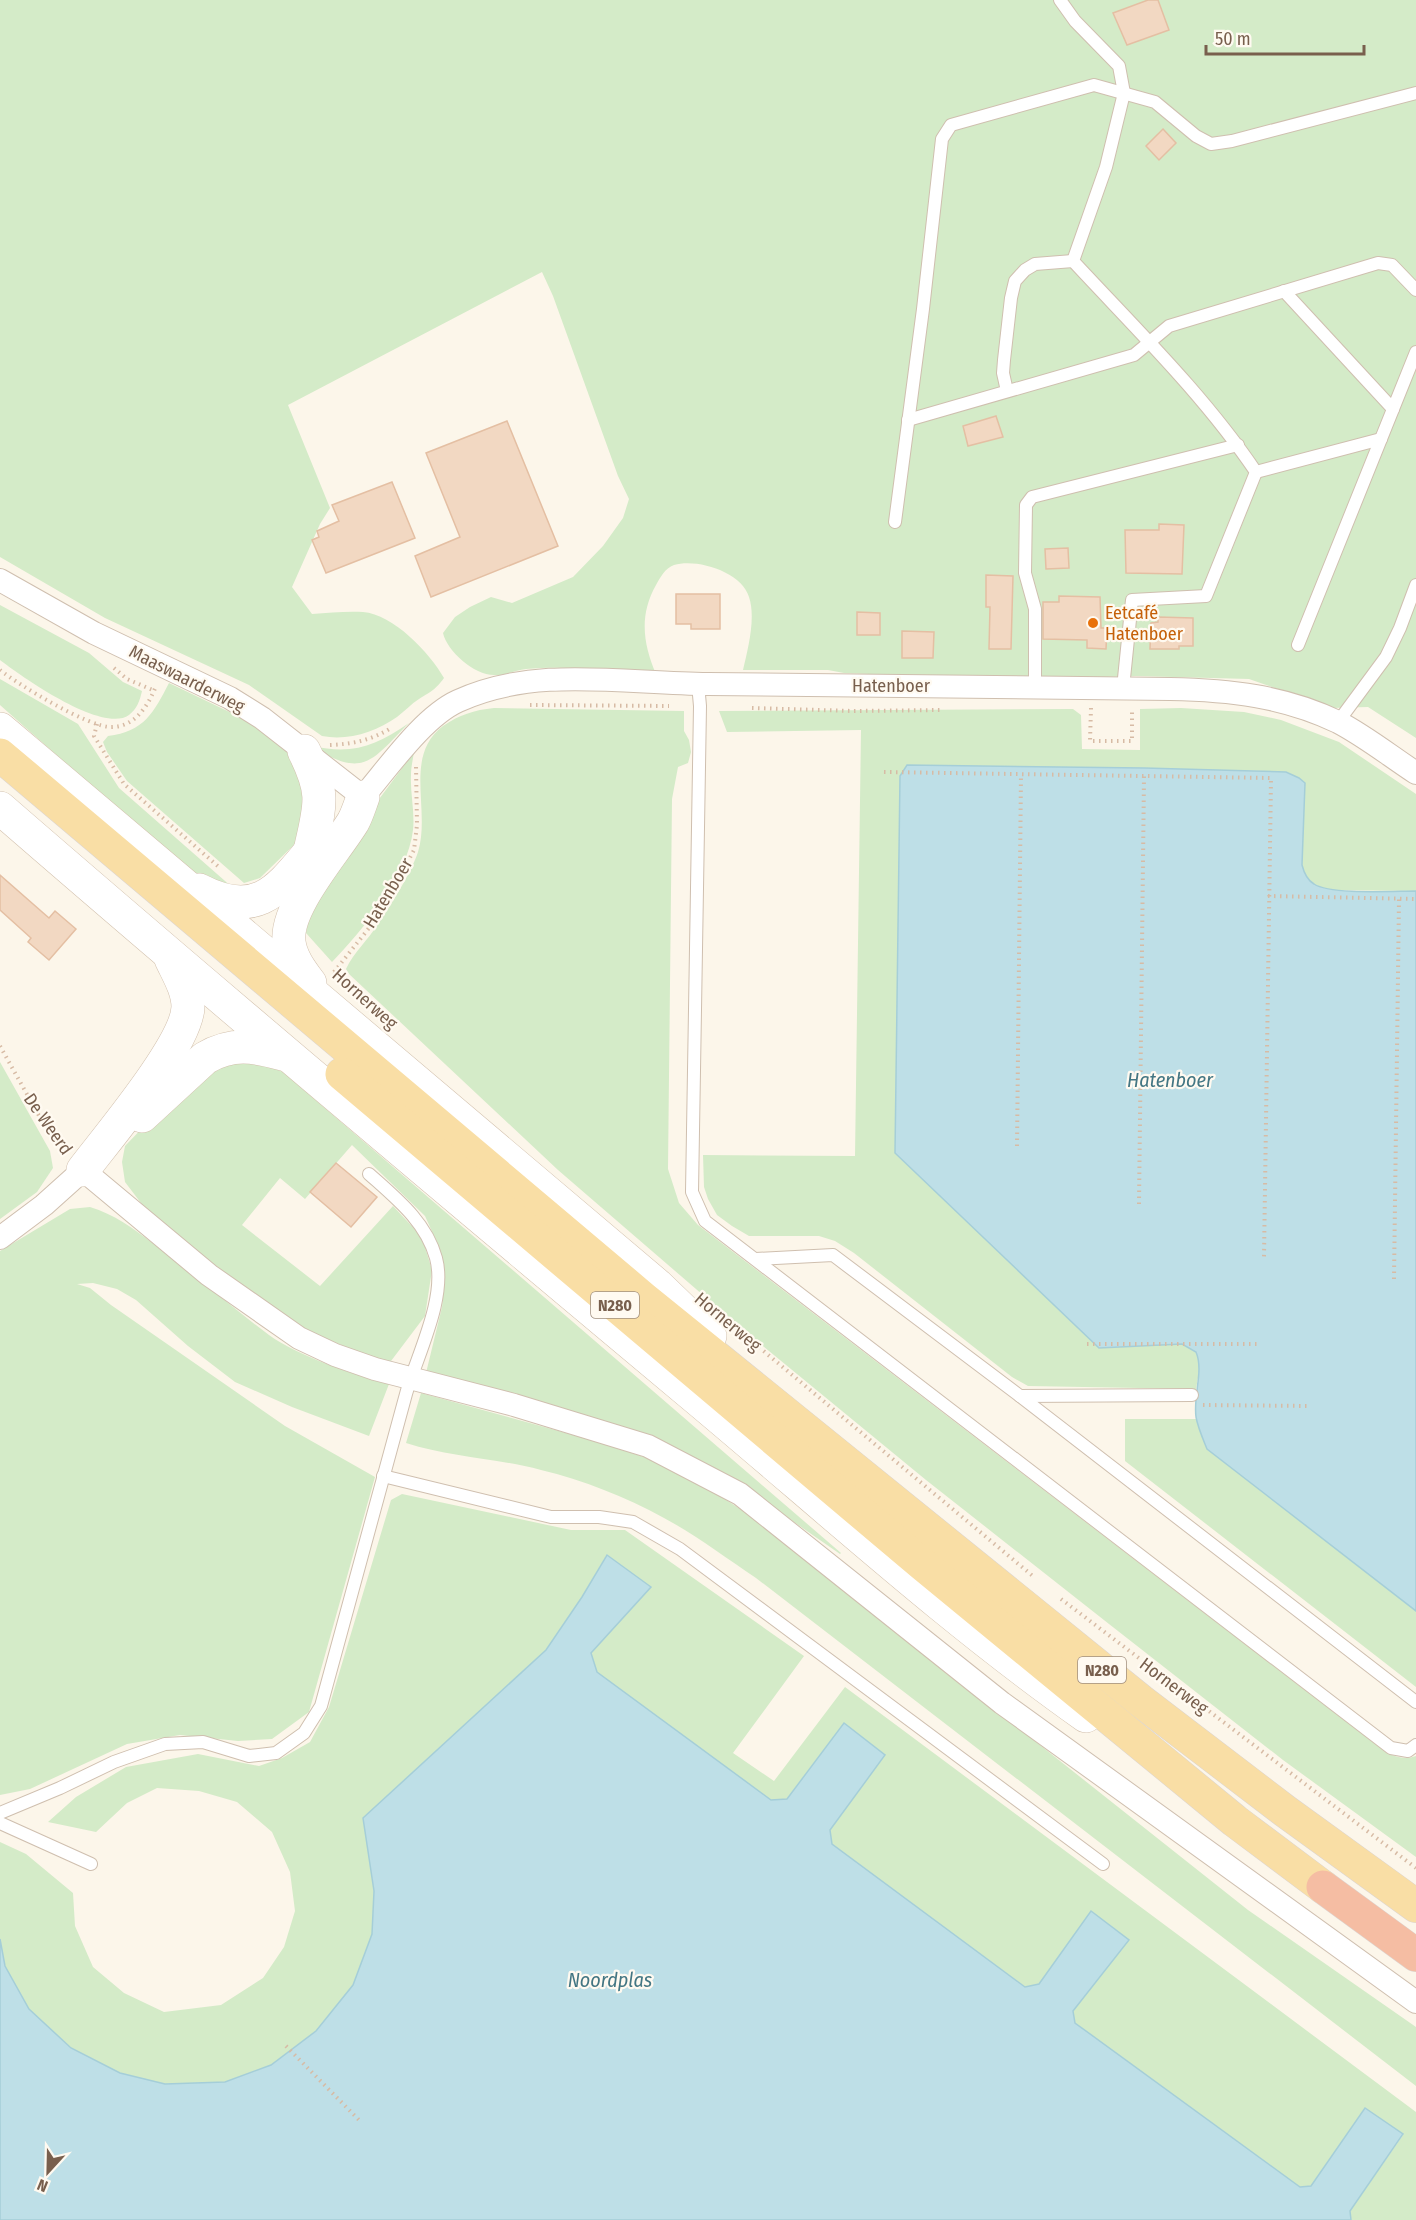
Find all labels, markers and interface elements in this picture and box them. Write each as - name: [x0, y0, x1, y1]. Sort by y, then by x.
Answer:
- scale bar: [1206, 18, 1364, 56]
- text: 50 m: [1215, 28, 1251, 50]
- place label: Eetcafé Hatenboer: [1105, 602, 1184, 645]
- marker: Eetcafé Hatenboer: [1086, 616, 1100, 630]
- street label: Maaswaarderweg: [126, 640, 249, 718]
- street label: Hatenboer: [852, 675, 931, 697]
- street label: Hatenboer: [358, 853, 418, 932]
- street label: Hornerweg: [328, 964, 403, 1034]
- water label: Hatenboer: [1127, 1068, 1214, 1092]
- street label: De Weerd: [19, 1089, 77, 1159]
- street label: Hornerweg: [690, 1288, 766, 1357]
- road number: N280: [591, 1292, 639, 1318]
- street label: Hornerweg: [1135, 1653, 1213, 1719]
- road number: N280: [1078, 1657, 1126, 1683]
- water label: Noordplas: [568, 1968, 653, 1992]
- north arrow: [18, 2142, 78, 2202]
- text: N: [35, 2175, 51, 2196]

